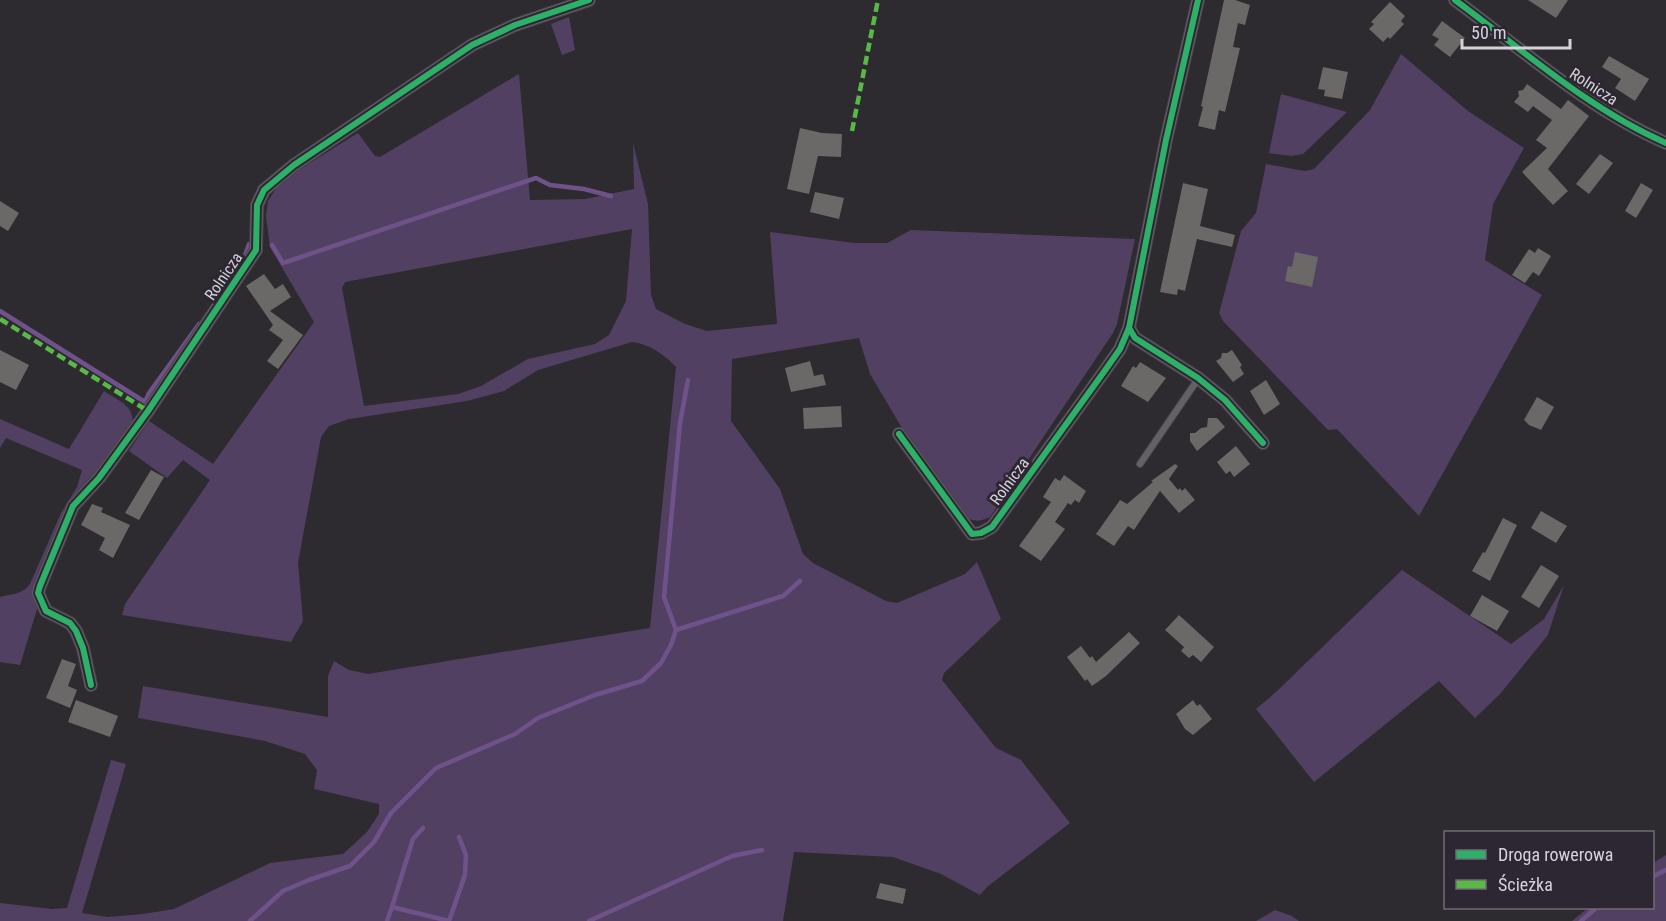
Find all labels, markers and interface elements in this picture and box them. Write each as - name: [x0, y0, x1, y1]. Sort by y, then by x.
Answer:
- scale bar: [1462, 12, 1570, 50]
- text: 50 m: [1471, 22, 1506, 43]
- street label: Rolnicza: [1566, 64, 1621, 109]
- street label: Rolnicza: [201, 249, 246, 304]
- street label: Rolnicza: [986, 454, 1033, 509]
- legend: [1444, 831, 1654, 909]
- text: Droga rowerowa: [1498, 844, 1613, 865]
- text: Ścieżka: [1498, 874, 1553, 895]

